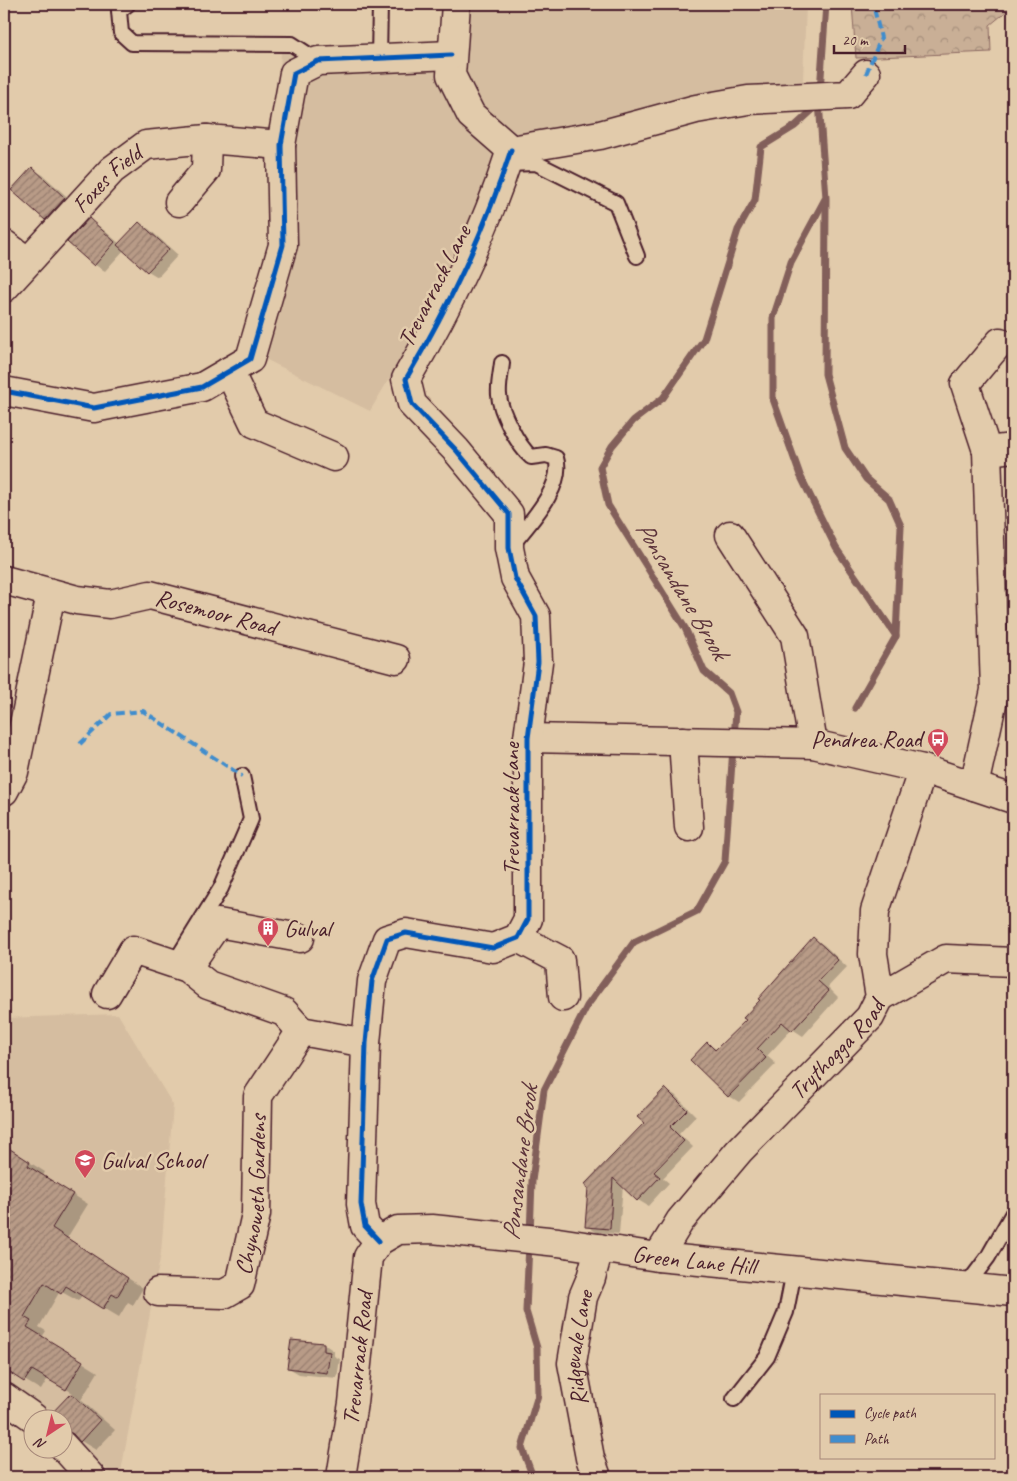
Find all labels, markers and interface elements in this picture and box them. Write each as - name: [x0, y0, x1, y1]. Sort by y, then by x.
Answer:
- scale bar: [834, 22, 906, 54]
- text: 20 m: [842, 31, 869, 50]
- street label: Foxes Field: [65, 136, 150, 219]
- street label: Trevarrack Lane: [391, 218, 478, 352]
- water label: Ponsandane Brook: [628, 515, 738, 669]
- street label: Rosemoor Road: [152, 582, 283, 643]
- place label: Pendrea Road: [811, 724, 926, 754]
- bus stop icon: Pendrea Road: [926, 727, 950, 758]
- street label: Trevarrack Lane: [496, 741, 526, 875]
- place label: Gulval: [284, 913, 334, 943]
- building icon: Gulval: [256, 916, 280, 947]
- street label: Trythogga Road: [783, 992, 893, 1106]
- water label: Ponsandane Brook: [495, 1079, 546, 1242]
- street label: Chynoweth Gardens: [228, 1112, 273, 1277]
- place label: Gulval School: [101, 1145, 209, 1175]
- school or university icon: Gulval School: [73, 1148, 97, 1179]
- street label: Green Lane Hill: [631, 1238, 761, 1282]
- street label: Ridgevale Lane: [557, 1283, 600, 1409]
- street label: Trevarrack Road: [335, 1287, 380, 1427]
- legend: [820, 1394, 994, 1458]
- text: Cycle path: [864, 1404, 916, 1423]
- north arrow: [22, 1408, 72, 1458]
- text: Path: [864, 1430, 890, 1449]
- text: N: [30, 1433, 49, 1454]

